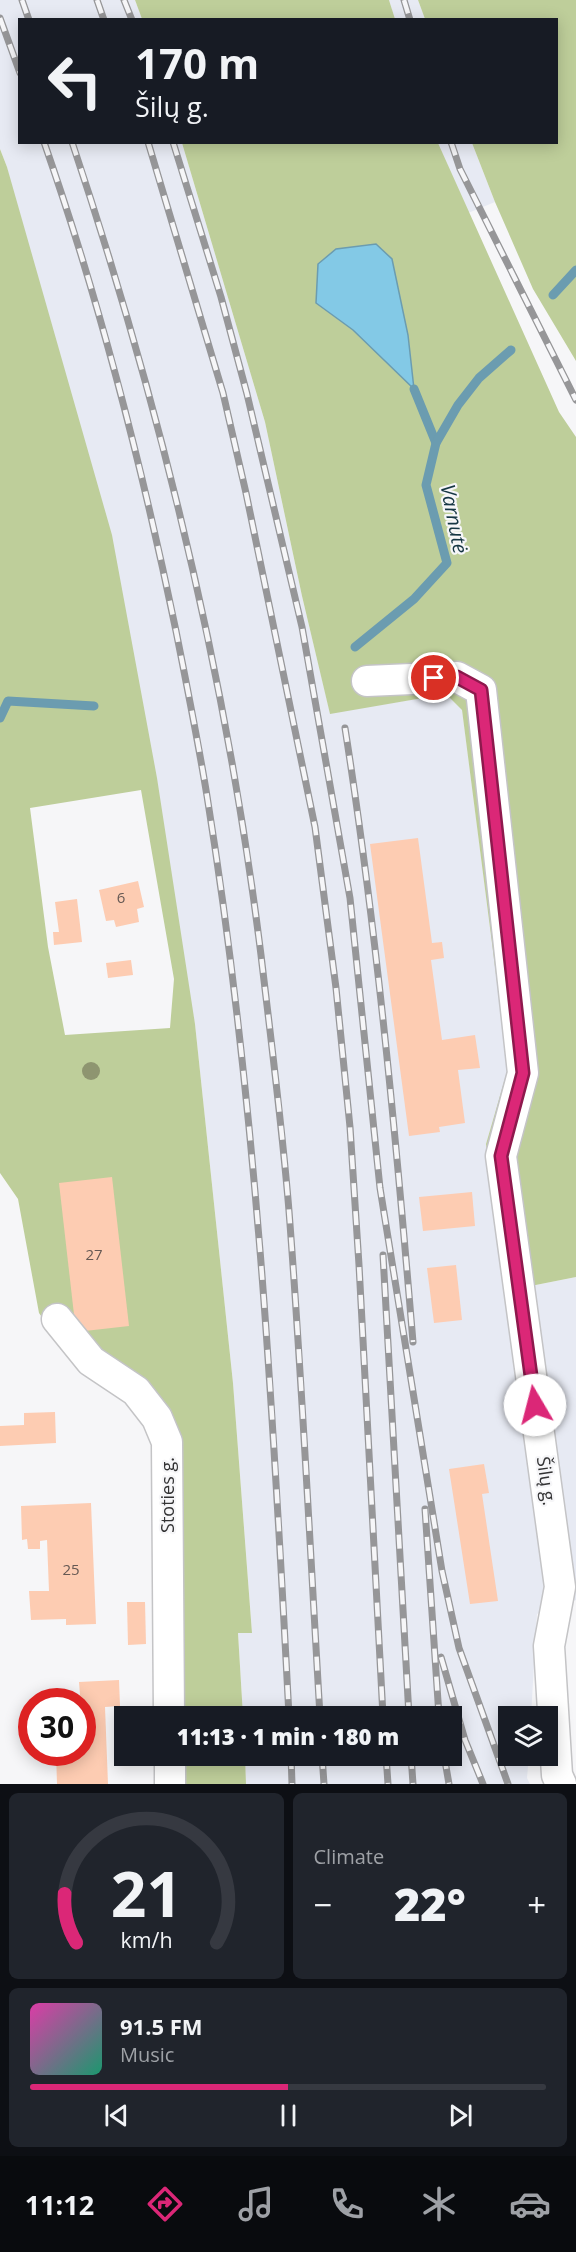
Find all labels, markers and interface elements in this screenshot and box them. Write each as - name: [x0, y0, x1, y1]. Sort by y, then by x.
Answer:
- text: 170 m: [135, 34, 259, 91]
- icon: left: [36, 42, 114, 120]
- text: Šilų g.: [135, 88, 209, 125]
- water label: Varnutė: [435, 482, 474, 556]
- pin: [408, 652, 459, 703]
- icon: arrive: [417, 661, 450, 694]
- house number: 6: [117, 887, 125, 907]
- house number: 27: [85, 1244, 103, 1264]
- position arrow: [503, 1373, 567, 1437]
- street label: Šilų g.: [532, 1455, 562, 1507]
- street label: Stoties g.: [155, 1457, 179, 1533]
- house number: 25: [62, 1559, 80, 1579]
- speed limit sign: 30: [18, 1688, 96, 1766]
- map controls: [498, 1706, 558, 1766]
- button: layers: [498, 1706, 558, 1766]
- text: 11:13 · 1 min · 180 m: [177, 1721, 399, 1751]
- text: Climate: [314, 1843, 384, 1870]
- text: 21: [111, 1850, 182, 1935]
- text: 22°: [394, 1873, 466, 1934]
- text: −: [314, 1882, 332, 1927]
- text: +: [527, 1882, 546, 1927]
- text: km/h: [120, 1925, 172, 1954]
- text: 91.5 FM: [120, 2011, 203, 2041]
- text: Music: [120, 2041, 174, 2068]
- icon: previous: [100, 2099, 133, 2132]
- icon: pause: [272, 2099, 305, 2132]
- icon: next: [444, 2099, 477, 2132]
- icon: directions: [144, 2183, 186, 2225]
- icon: music: [235, 2183, 277, 2225]
- icon: phone: [326, 2183, 368, 2225]
- icon: climate: [418, 2183, 460, 2225]
- icon: car: [509, 2183, 551, 2225]
- text: 11:12: [25, 2186, 94, 2223]

